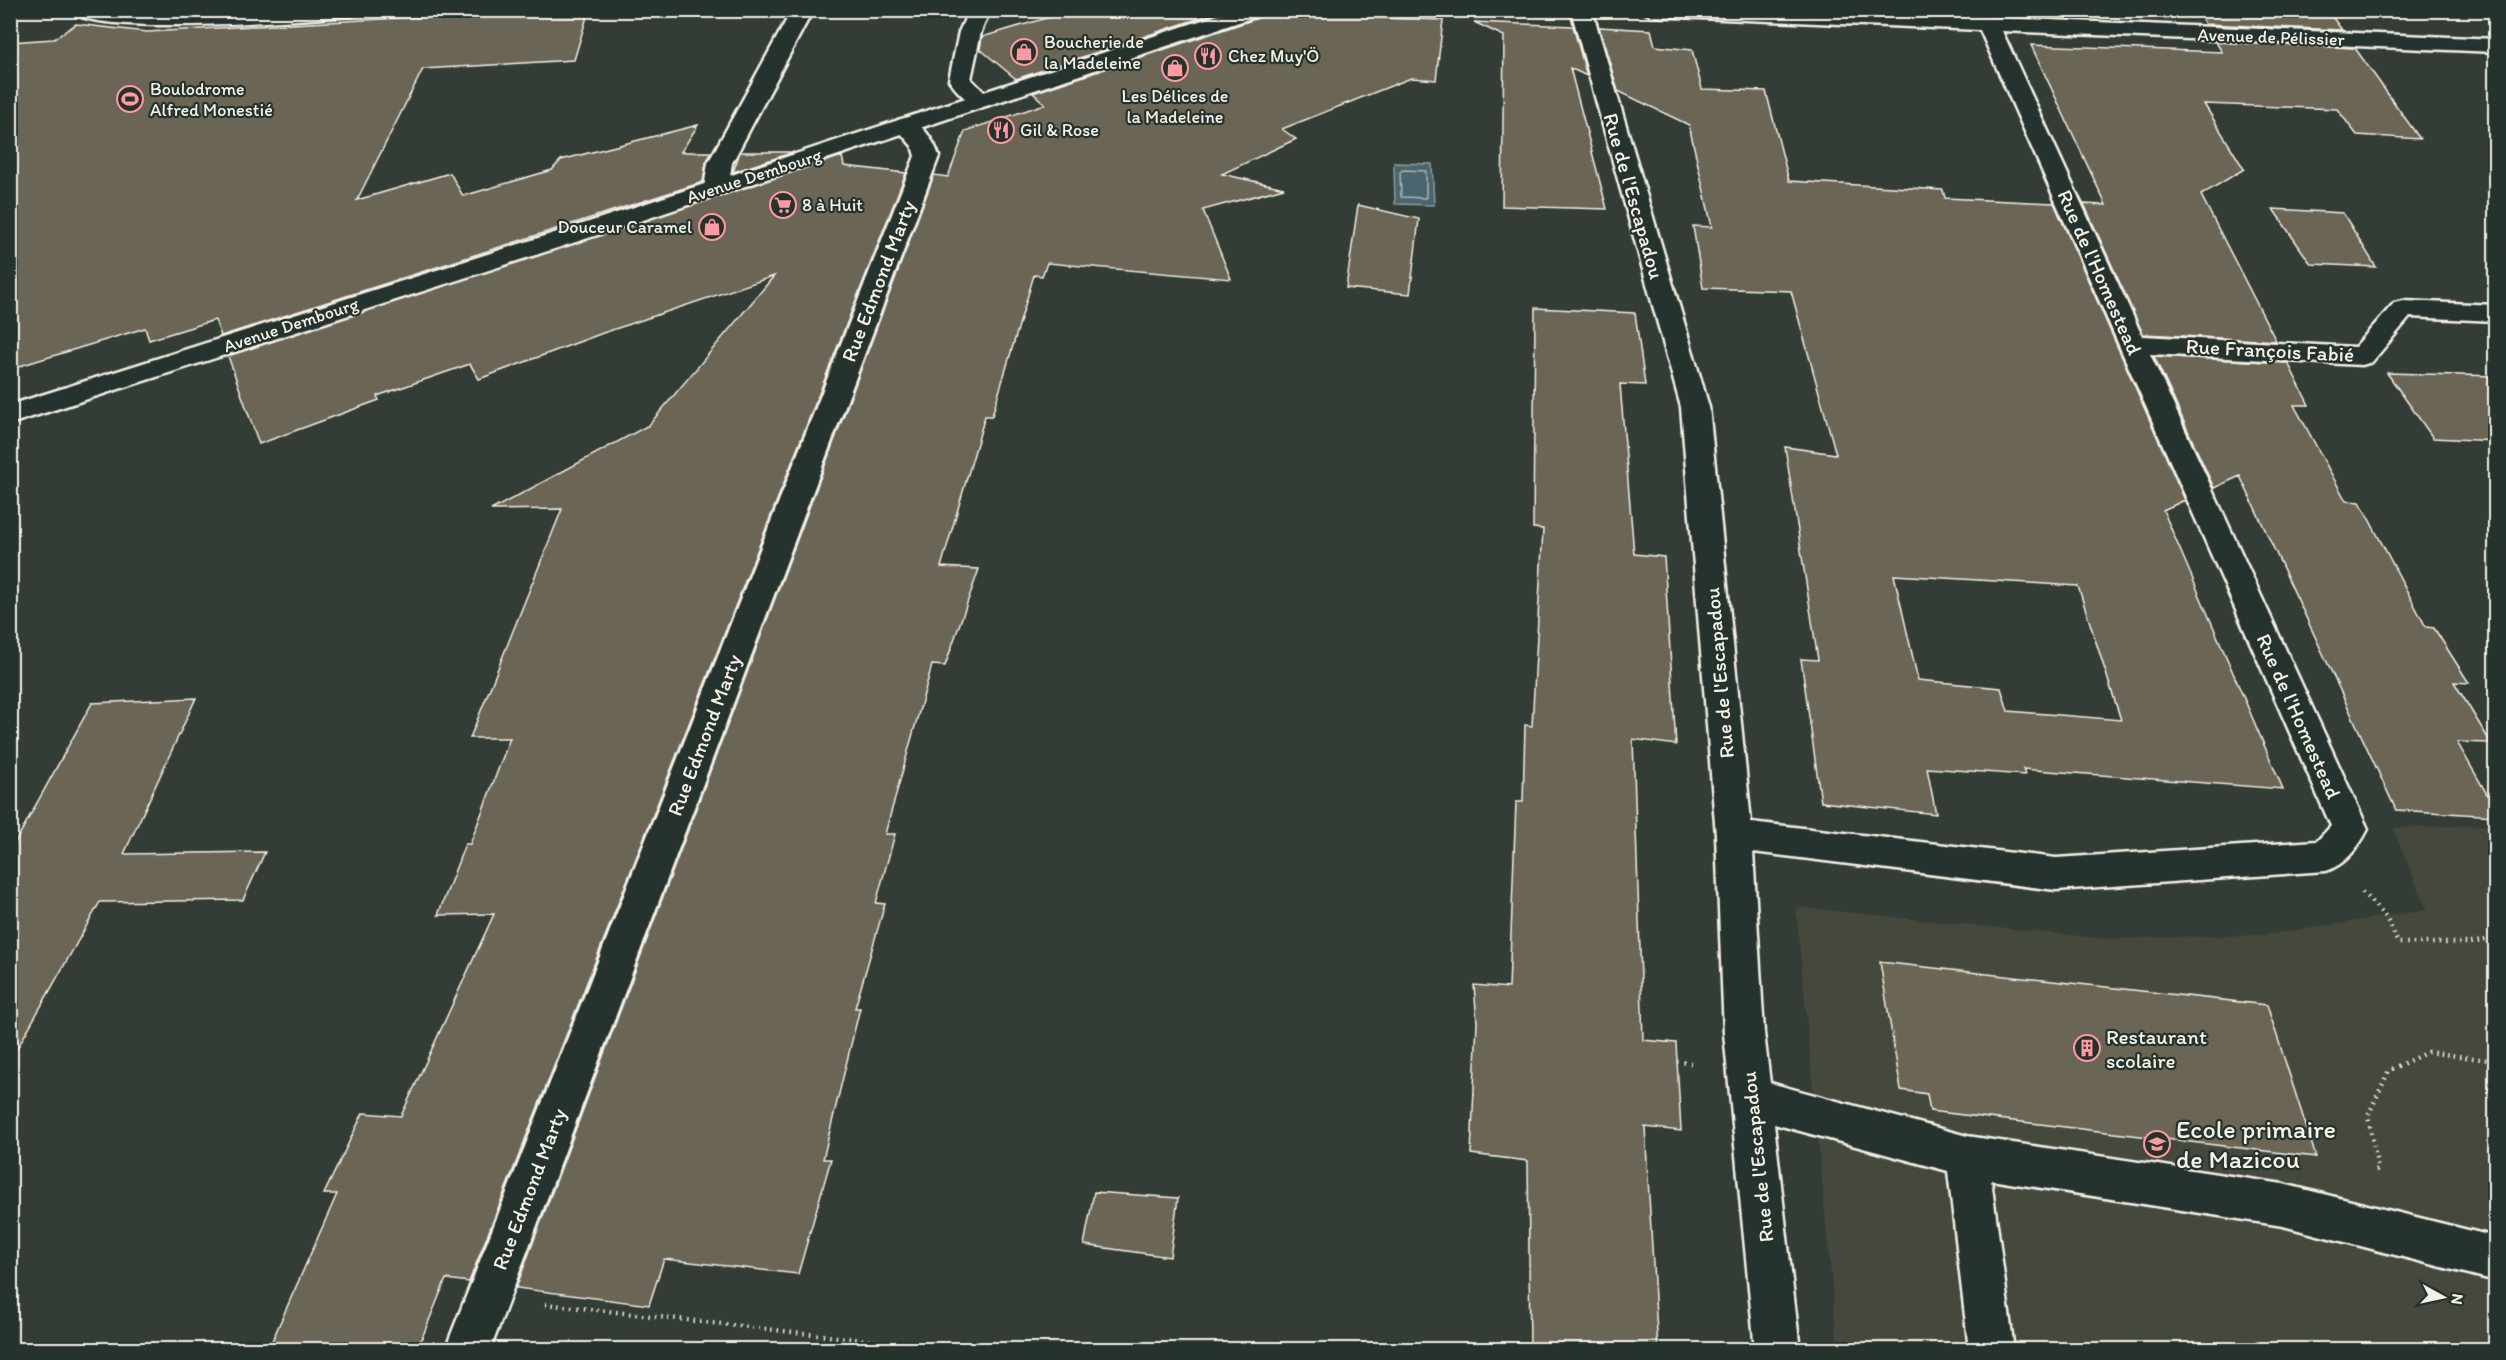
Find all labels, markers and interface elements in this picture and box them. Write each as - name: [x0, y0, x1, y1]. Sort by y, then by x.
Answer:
- street label: Avenue de Pélissier: [2197, 23, 2346, 51]
- place label: Boucherie de la Madeleine: [1044, 31, 1144, 74]
- shop icon: Boucherie de la Madeleine: [1009, 37, 1039, 67]
- restaurant icon: Chez Muy'Ö: [1193, 41, 1223, 71]
- place label: Chez Muy'Ö: [1228, 45, 1319, 67]
- shop icon: Les Délices de la Madeleine: [1160, 53, 1190, 83]
- place label: Boulodrome Alfred Monestié: [150, 78, 273, 121]
- sports icon: Boulodrome Alfred Monestié: [115, 84, 145, 114]
- place label: Les Délices de la Madeleine: [1122, 85, 1228, 128]
- street label: Rue de l'Escapadou: [1598, 110, 1670, 282]
- restaurant icon: Gil & Rose: [986, 115, 1016, 145]
- place label: Gil & Rose: [1020, 119, 1099, 141]
- street label: Avenue Dembourg: [684, 144, 825, 208]
- street label: Rue de l'Homestead: [2052, 186, 2148, 359]
- supermarket icon: 8 à Huit: [768, 190, 798, 220]
- place label: 8 à Huit: [802, 194, 863, 216]
- street label: Rue Edmond Marty: [836, 197, 920, 365]
- shop icon: Douceur Caramel: [697, 212, 727, 242]
- place label: Douceur Caramel: [557, 216, 692, 238]
- street label: Avenue Dembourg: [221, 293, 362, 357]
- street label: Rue François Fabié: [2185, 333, 2355, 367]
- street label: Rue de l'Escapadou: [1699, 586, 1739, 760]
- street label: Rue de l'Homestead: [2251, 630, 2347, 803]
- street label: Rue Edmond Marty: [662, 651, 746, 819]
- place label: Restaurant scolaire: [2106, 1024, 2207, 1073]
- building icon: Restaurant scolaire: [2072, 1033, 2102, 1063]
- street label: Rue de l'Escapadou: [1736, 1070, 1778, 1244]
- street label: Rue Edmond Marty: [487, 1105, 571, 1273]
- place label: Ecole primaire de Mazicou: [2176, 1113, 2336, 1175]
- school or university icon: Ecole primaire de Mazicou: [2142, 1129, 2172, 1159]
- north arrow: [2413, 1267, 2473, 1327]
- text: N: [2447, 1292, 2468, 1306]

